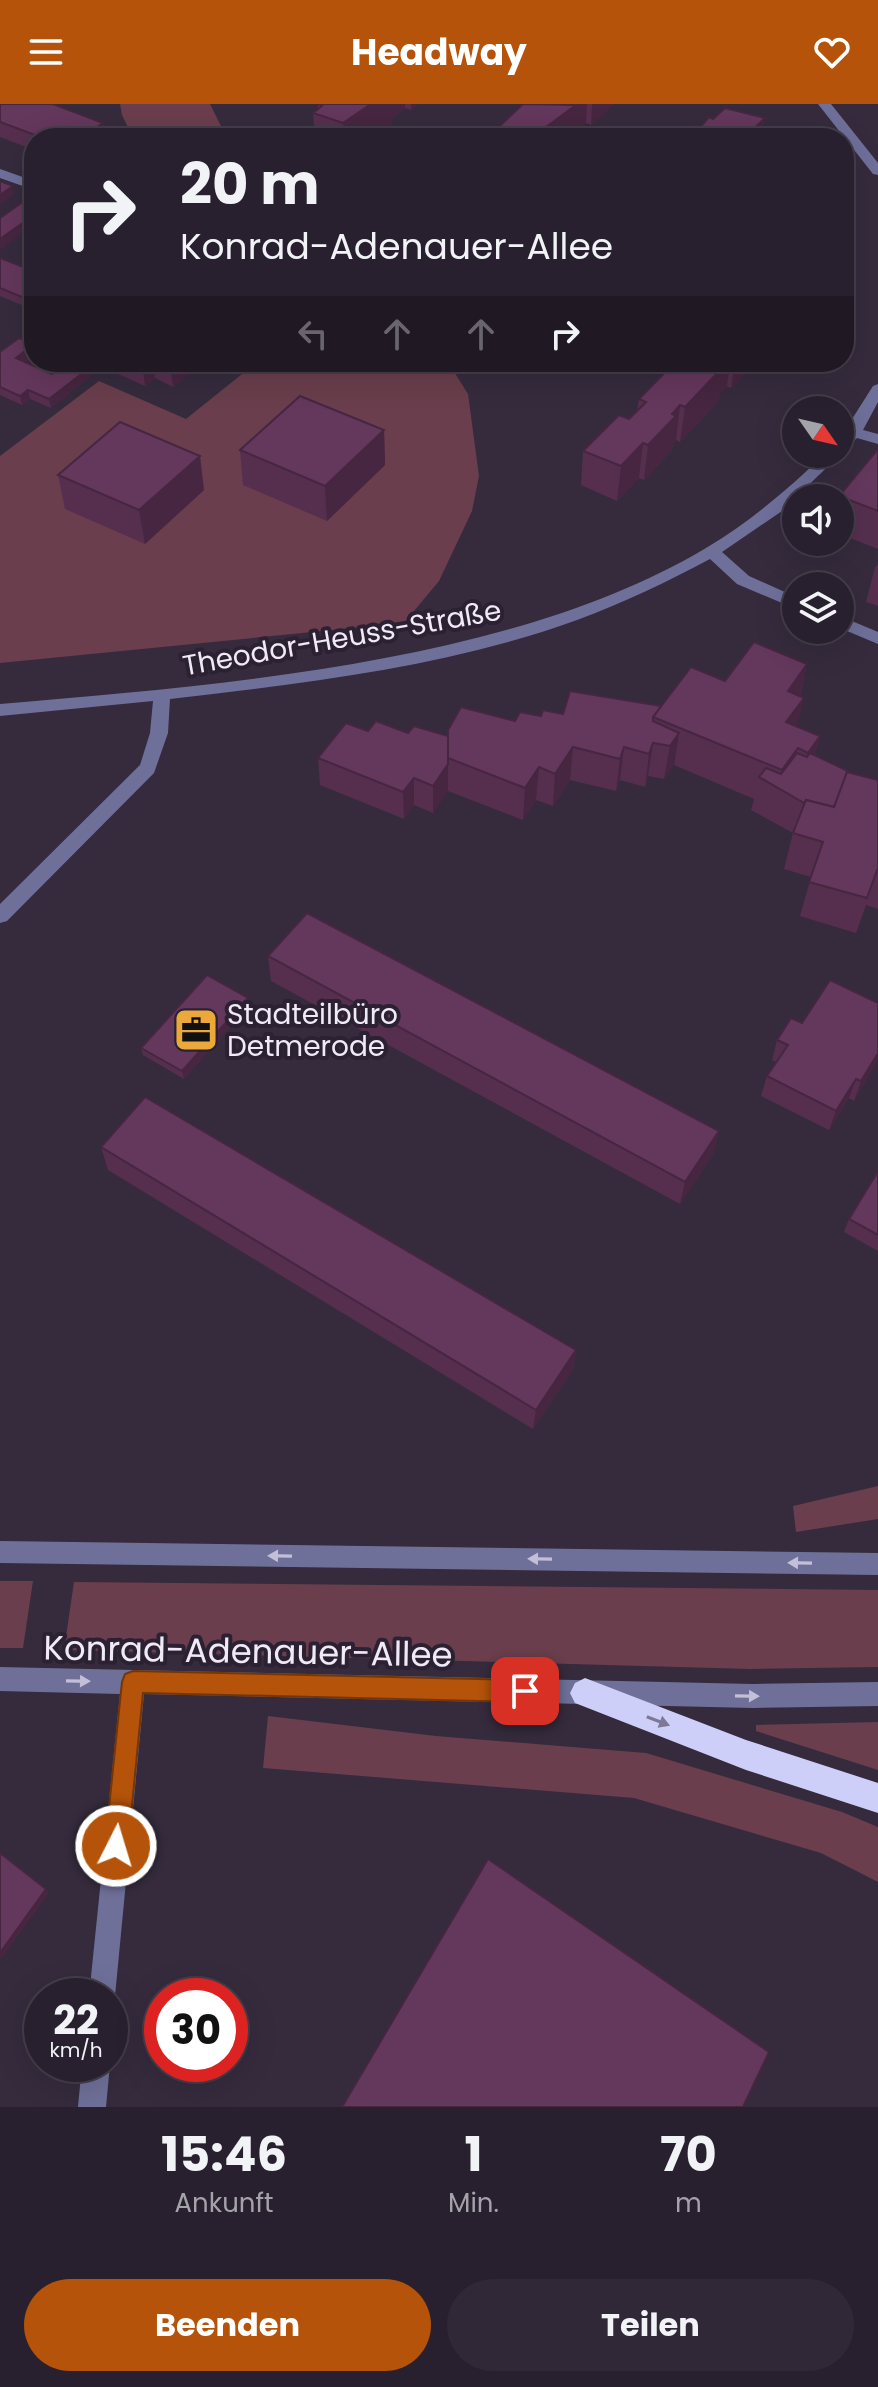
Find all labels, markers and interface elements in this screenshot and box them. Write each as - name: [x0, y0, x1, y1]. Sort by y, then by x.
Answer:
- text: Headway: [351, 27, 527, 78]
- icon: menu: [24, 30, 68, 74]
- icon: heart: [810, 30, 854, 74]
- text: 20 m: [180, 145, 320, 224]
- icon: right: [48, 160, 152, 264]
- text: Konrad-Adenauer-Allee: [180, 221, 613, 272]
- icon: left: [291, 312, 335, 356]
- icon: ahead: [375, 312, 419, 356]
- icon: ahead: [459, 312, 503, 356]
- icon: right: [543, 312, 587, 356]
- north arrow: [782, 396, 854, 468]
- map controls: [782, 396, 854, 644]
- button: sound: [782, 484, 854, 556]
- button: layers: [782, 572, 854, 644]
- street label: Theodor-Heuss-Straße: [180, 591, 504, 685]
- place label: Stadteilbüro Detmerode: [227, 995, 398, 1066]
- office icon: Stadteilbüro Detmerode: [172, 1006, 220, 1054]
- one-way arrow: [267, 1550, 292, 1562]
- one-way arrow: [527, 1553, 552, 1565]
- one-way arrow: [787, 1557, 812, 1569]
- street label: Konrad-Adenauer-Allee: [43, 1623, 453, 1679]
- pin: [491, 1657, 559, 1725]
- icon: arrive: [503, 1669, 547, 1713]
- one-way arrow: [66, 1674, 91, 1687]
- one-way arrow: [735, 1690, 760, 1702]
- one-way arrow: [646, 1715, 670, 1728]
- position arrow: [74, 1804, 158, 1888]
- speed limit sign: 30: [144, 1978, 248, 2082]
- text: 22: [53, 1992, 99, 2048]
- text: km/h: [49, 2036, 103, 2064]
- text: 15:46: [161, 2121, 287, 2188]
- text: 1: [464, 2121, 482, 2188]
- text: 70: [660, 2121, 717, 2188]
- text: Ankunft: [175, 2185, 273, 2221]
- text: Min.: [448, 2185, 499, 2221]
- text: m: [675, 2185, 702, 2221]
- button: Beenden: [24, 2279, 431, 2371]
- button: Teilen: [447, 2279, 854, 2371]

